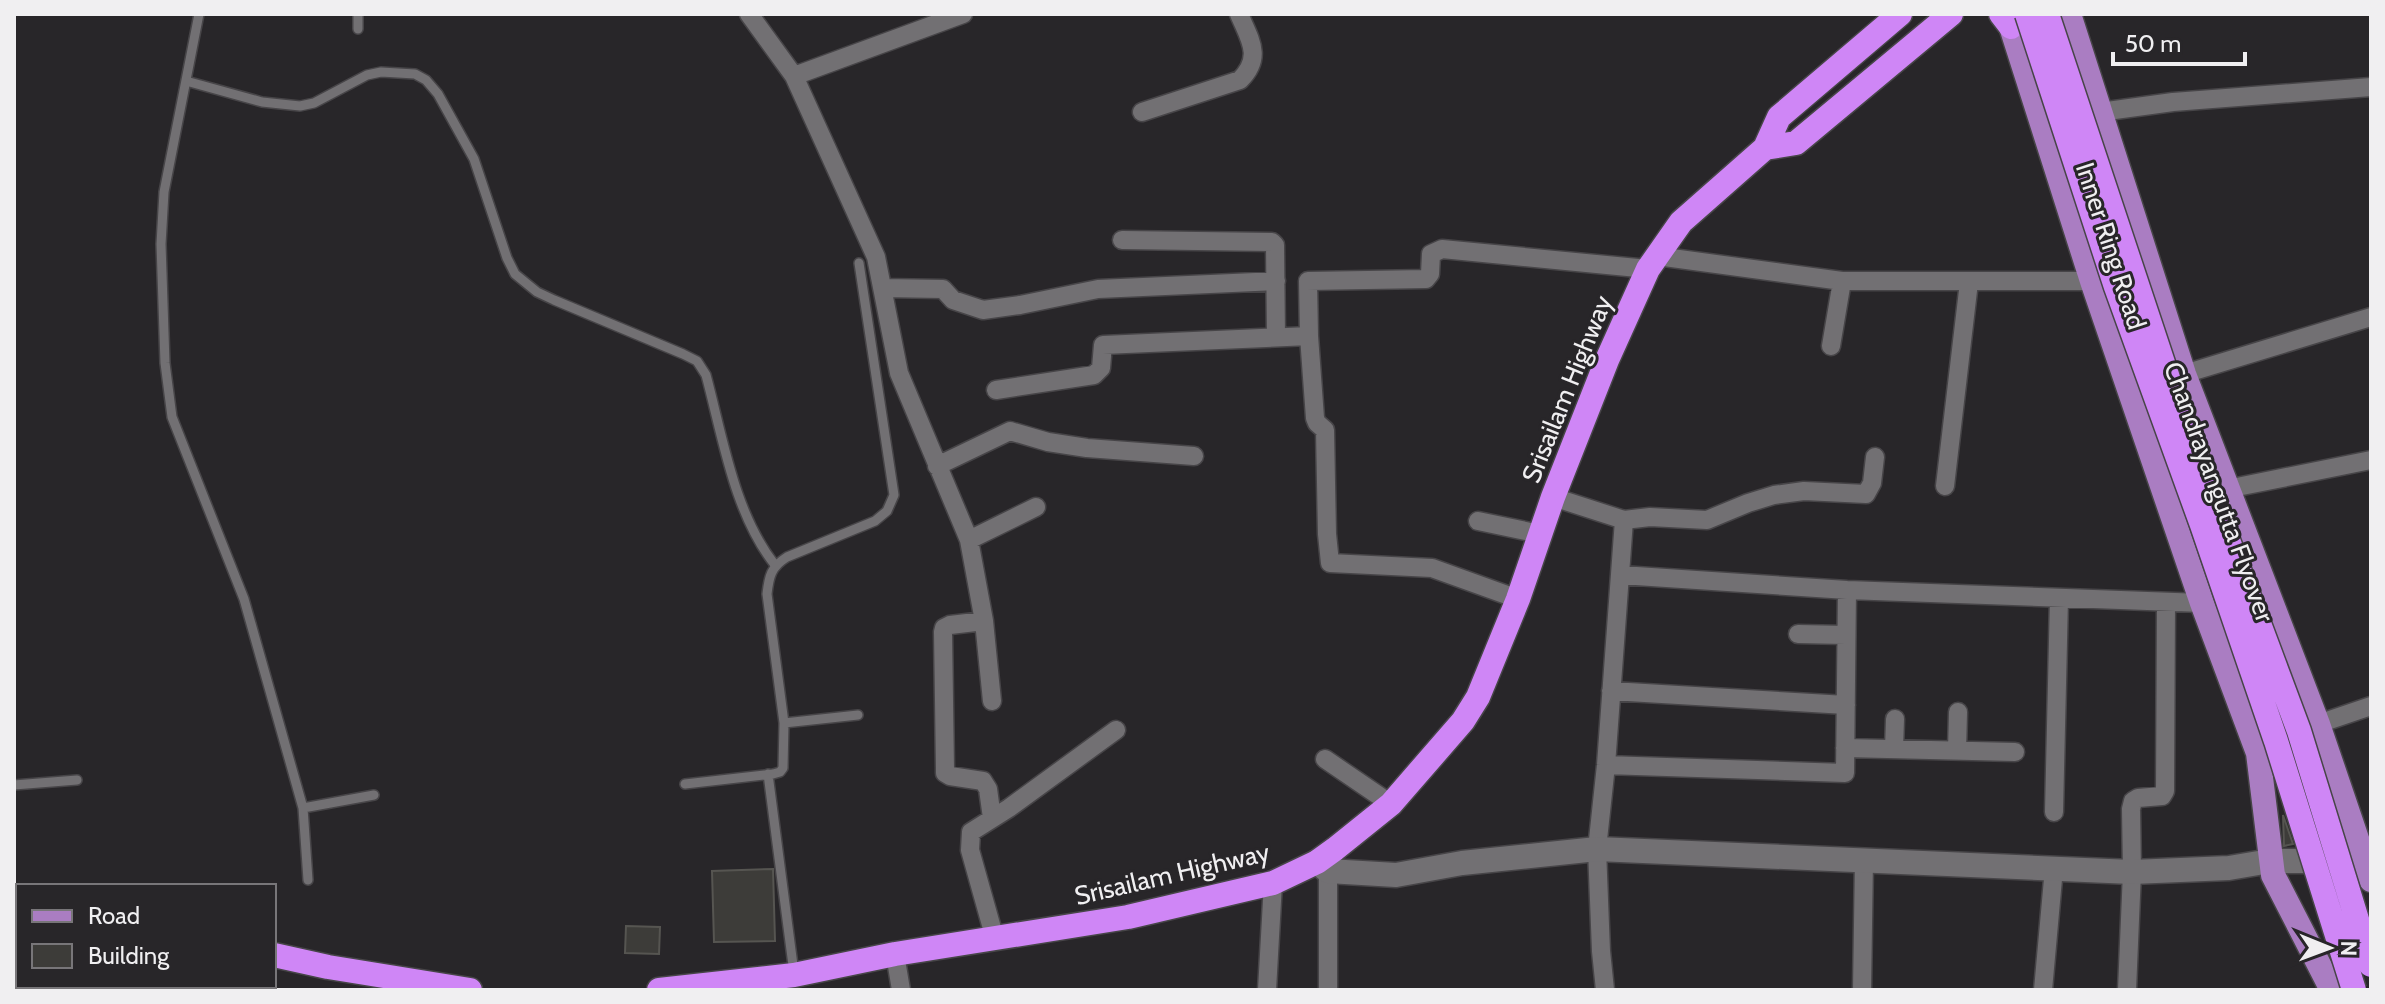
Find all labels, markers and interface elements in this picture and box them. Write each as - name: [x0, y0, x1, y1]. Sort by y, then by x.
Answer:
- scale bar: [2113, 16, 2245, 66]
- text: 50 m: [2125, 29, 2181, 58]
- street label: Inner Ring Road: [2069, 159, 2153, 333]
- street label: Srisailam Highway: [1515, 291, 1619, 487]
- street label: Chandrayangutta Flyover: [2157, 358, 2281, 627]
- street label: Srisailam Highway: [1071, 836, 1273, 912]
- legend: [16, 884, 276, 988]
- text: Road: [88, 901, 140, 930]
- north arrow: [2289, 908, 2369, 988]
- text: N: [2335, 940, 2362, 956]
- text: Building: [88, 941, 170, 970]

